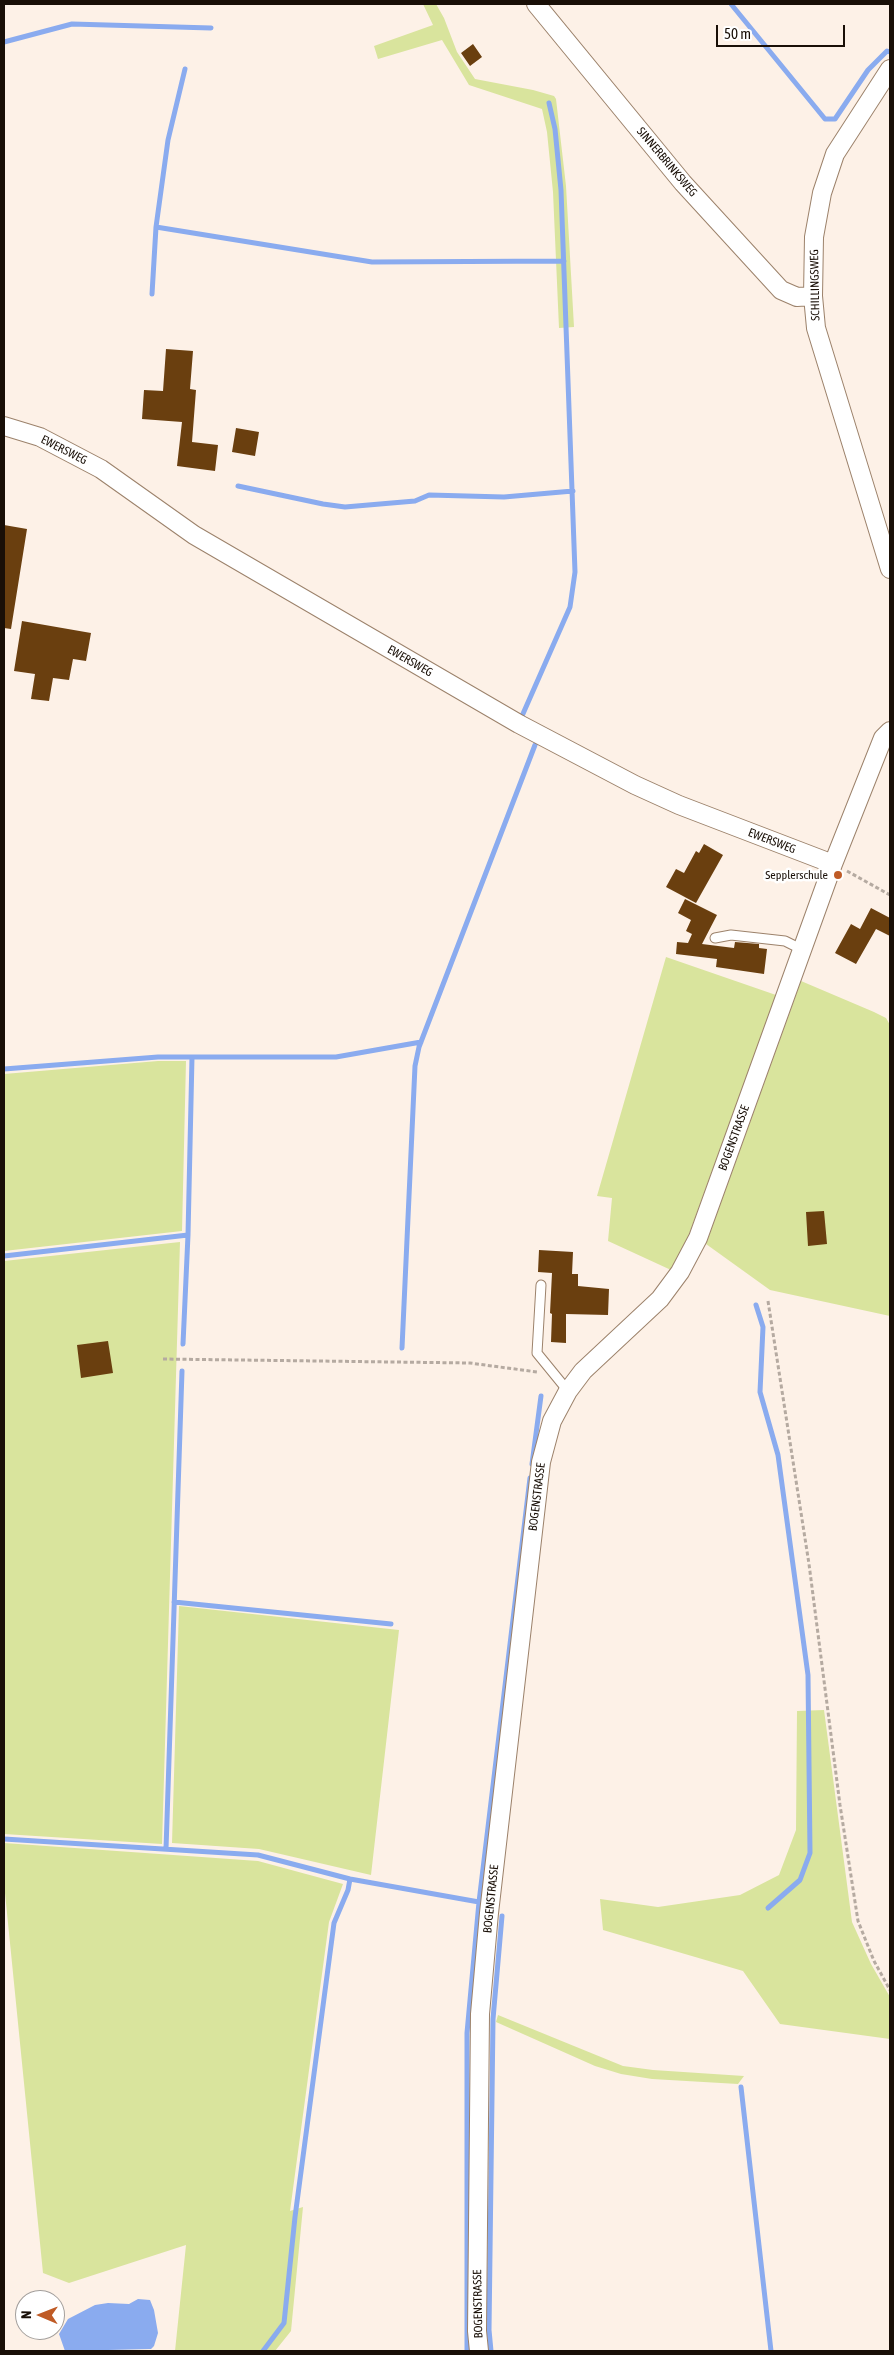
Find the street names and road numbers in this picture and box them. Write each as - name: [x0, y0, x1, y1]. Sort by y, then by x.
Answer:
- street label: SINNERBRINKSWEG: [634, 124, 700, 200]
- street label: SCHILLINGSWEG: [807, 249, 823, 321]
- street label: EWERSWEG: [38, 432, 90, 468]
- street label: EWERSWEG: [385, 642, 435, 680]
- street label: EWERSWEG: [746, 825, 798, 857]
- street label: BOGENSTRASSE: [715, 1103, 753, 1173]
- street label: BOGENSTRASSE: [526, 1462, 548, 1532]
- street label: BOGENSTRASSE: [480, 1864, 502, 1934]
- street label: BOGENSTRASSE: [470, 2270, 486, 2338]

